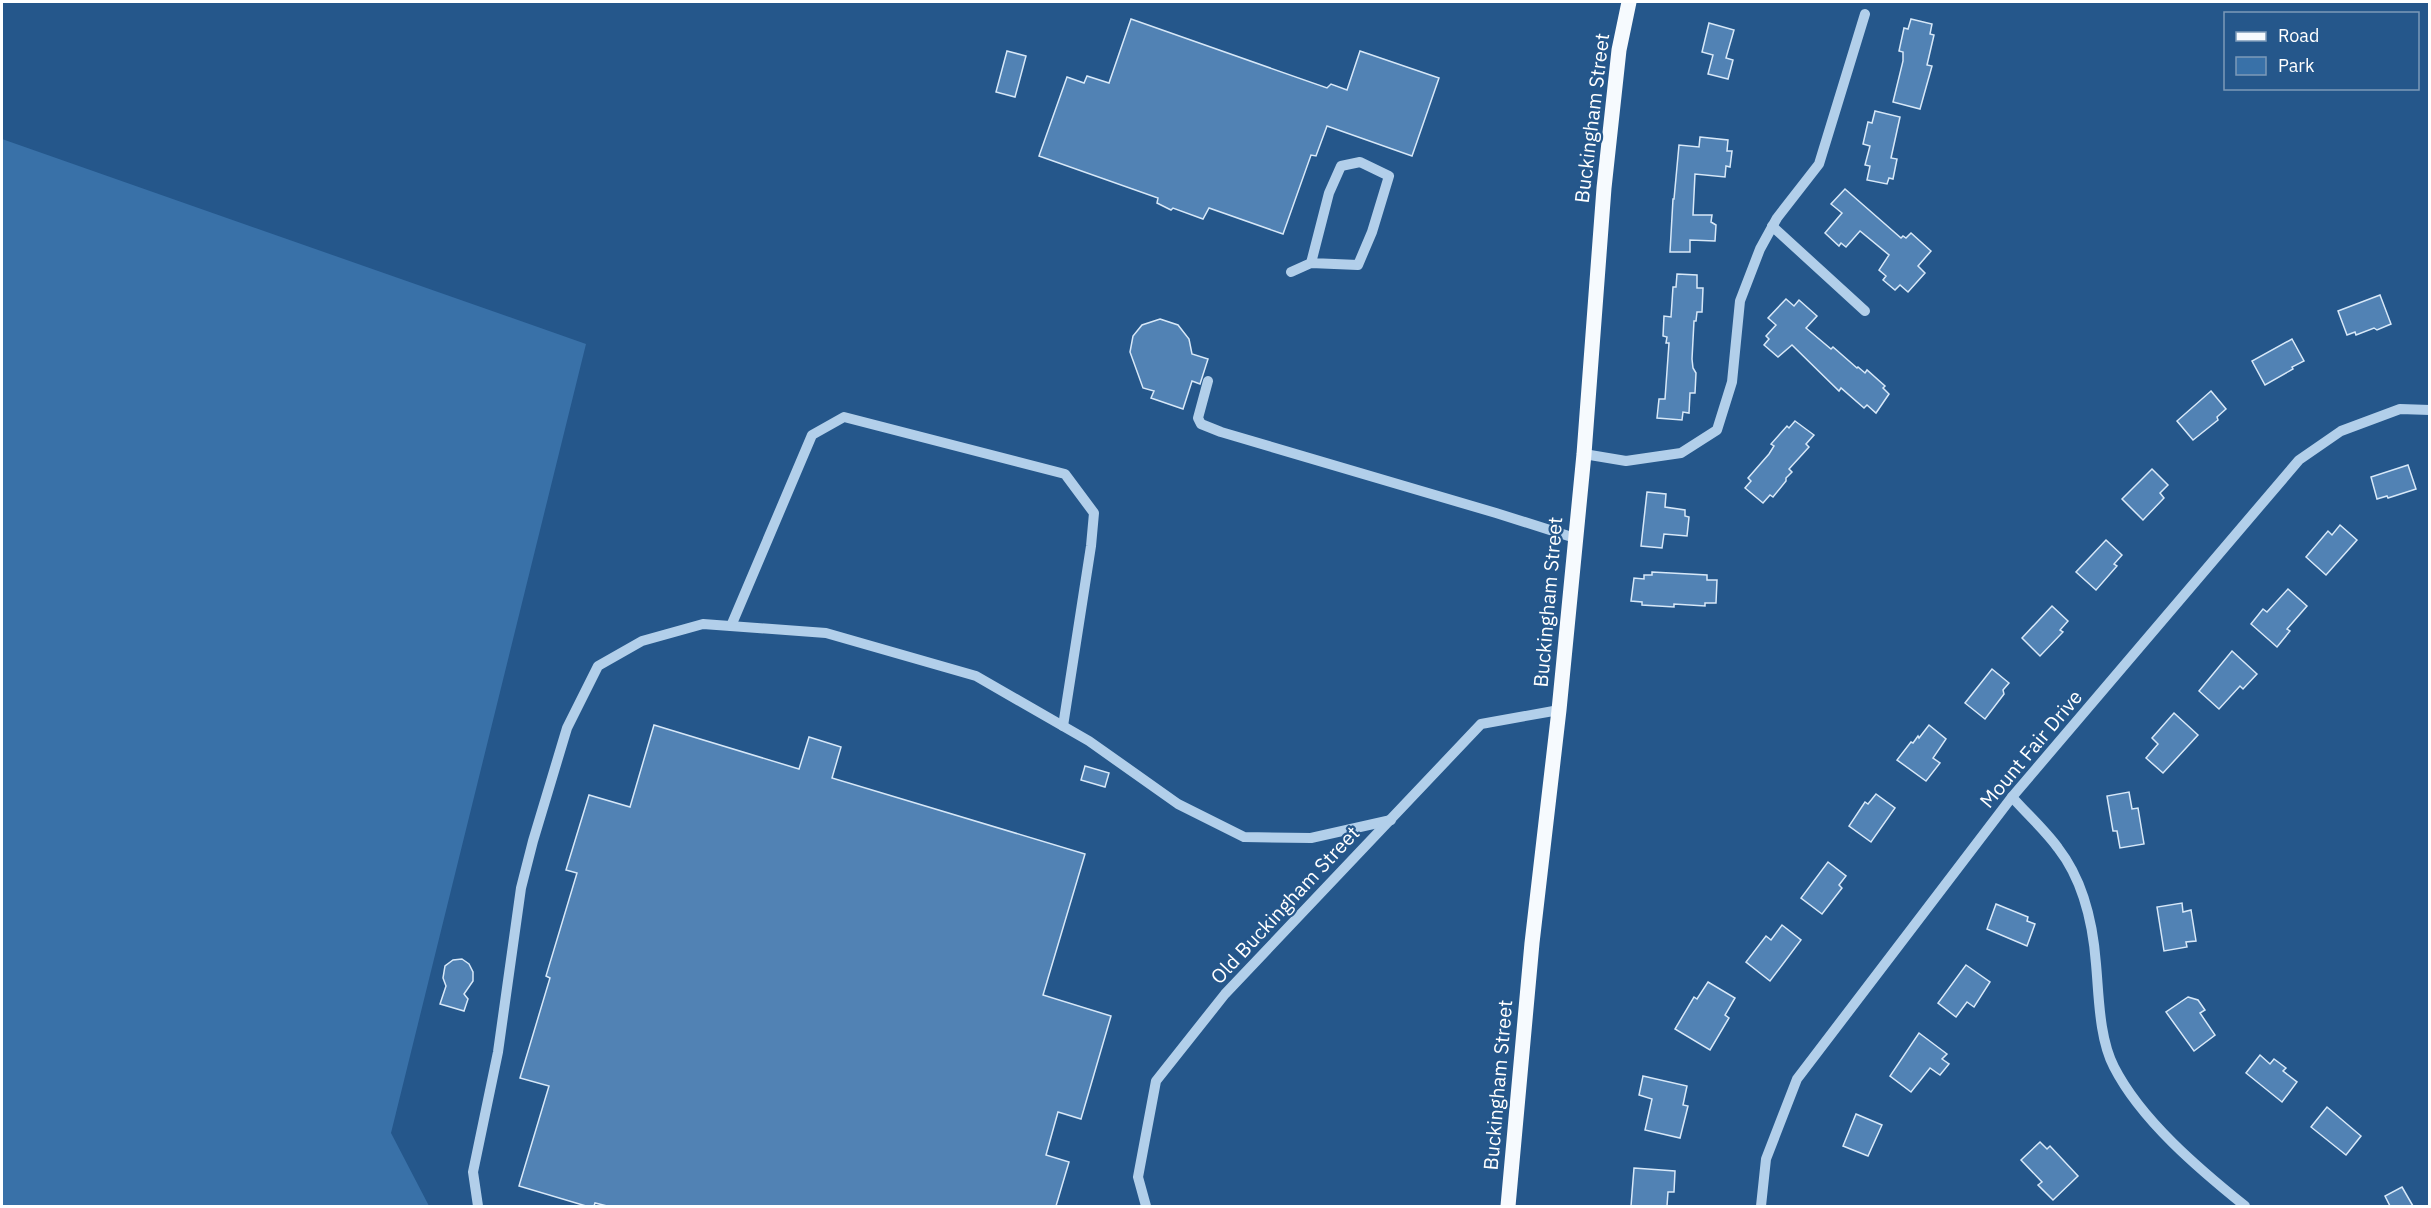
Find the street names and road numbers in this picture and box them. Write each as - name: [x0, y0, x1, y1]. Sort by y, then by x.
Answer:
- street label: Buckingham Street: [1568, 31, 1615, 204]
- street label: Buckingham Street: [1527, 516, 1568, 688]
- street label: Mount Fair Drive: [1973, 684, 2088, 813]
- street label: Old Buckingham Street: [1204, 820, 1365, 990]
- street label: Buckingham Street: [1477, 999, 1518, 1171]

